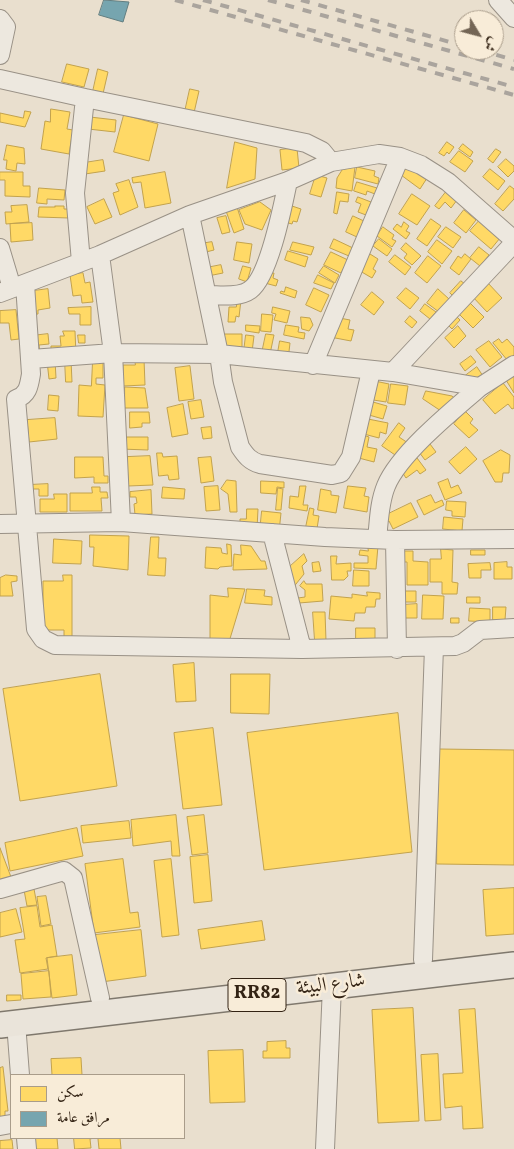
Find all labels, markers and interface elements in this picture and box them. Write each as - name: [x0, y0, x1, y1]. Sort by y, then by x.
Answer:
- north arrow: [454, 10, 504, 60]
- text: ش: [479, 32, 502, 55]
- street label: شارع البيئة: [295, 970, 367, 1002]
- road number: RR82: [228, 978, 286, 1012]
- legend: [10, 1074, 185, 1139]
- text: سكن: [57, 1083, 84, 1104]
- text: مرافق عامة: [57, 1108, 110, 1129]

